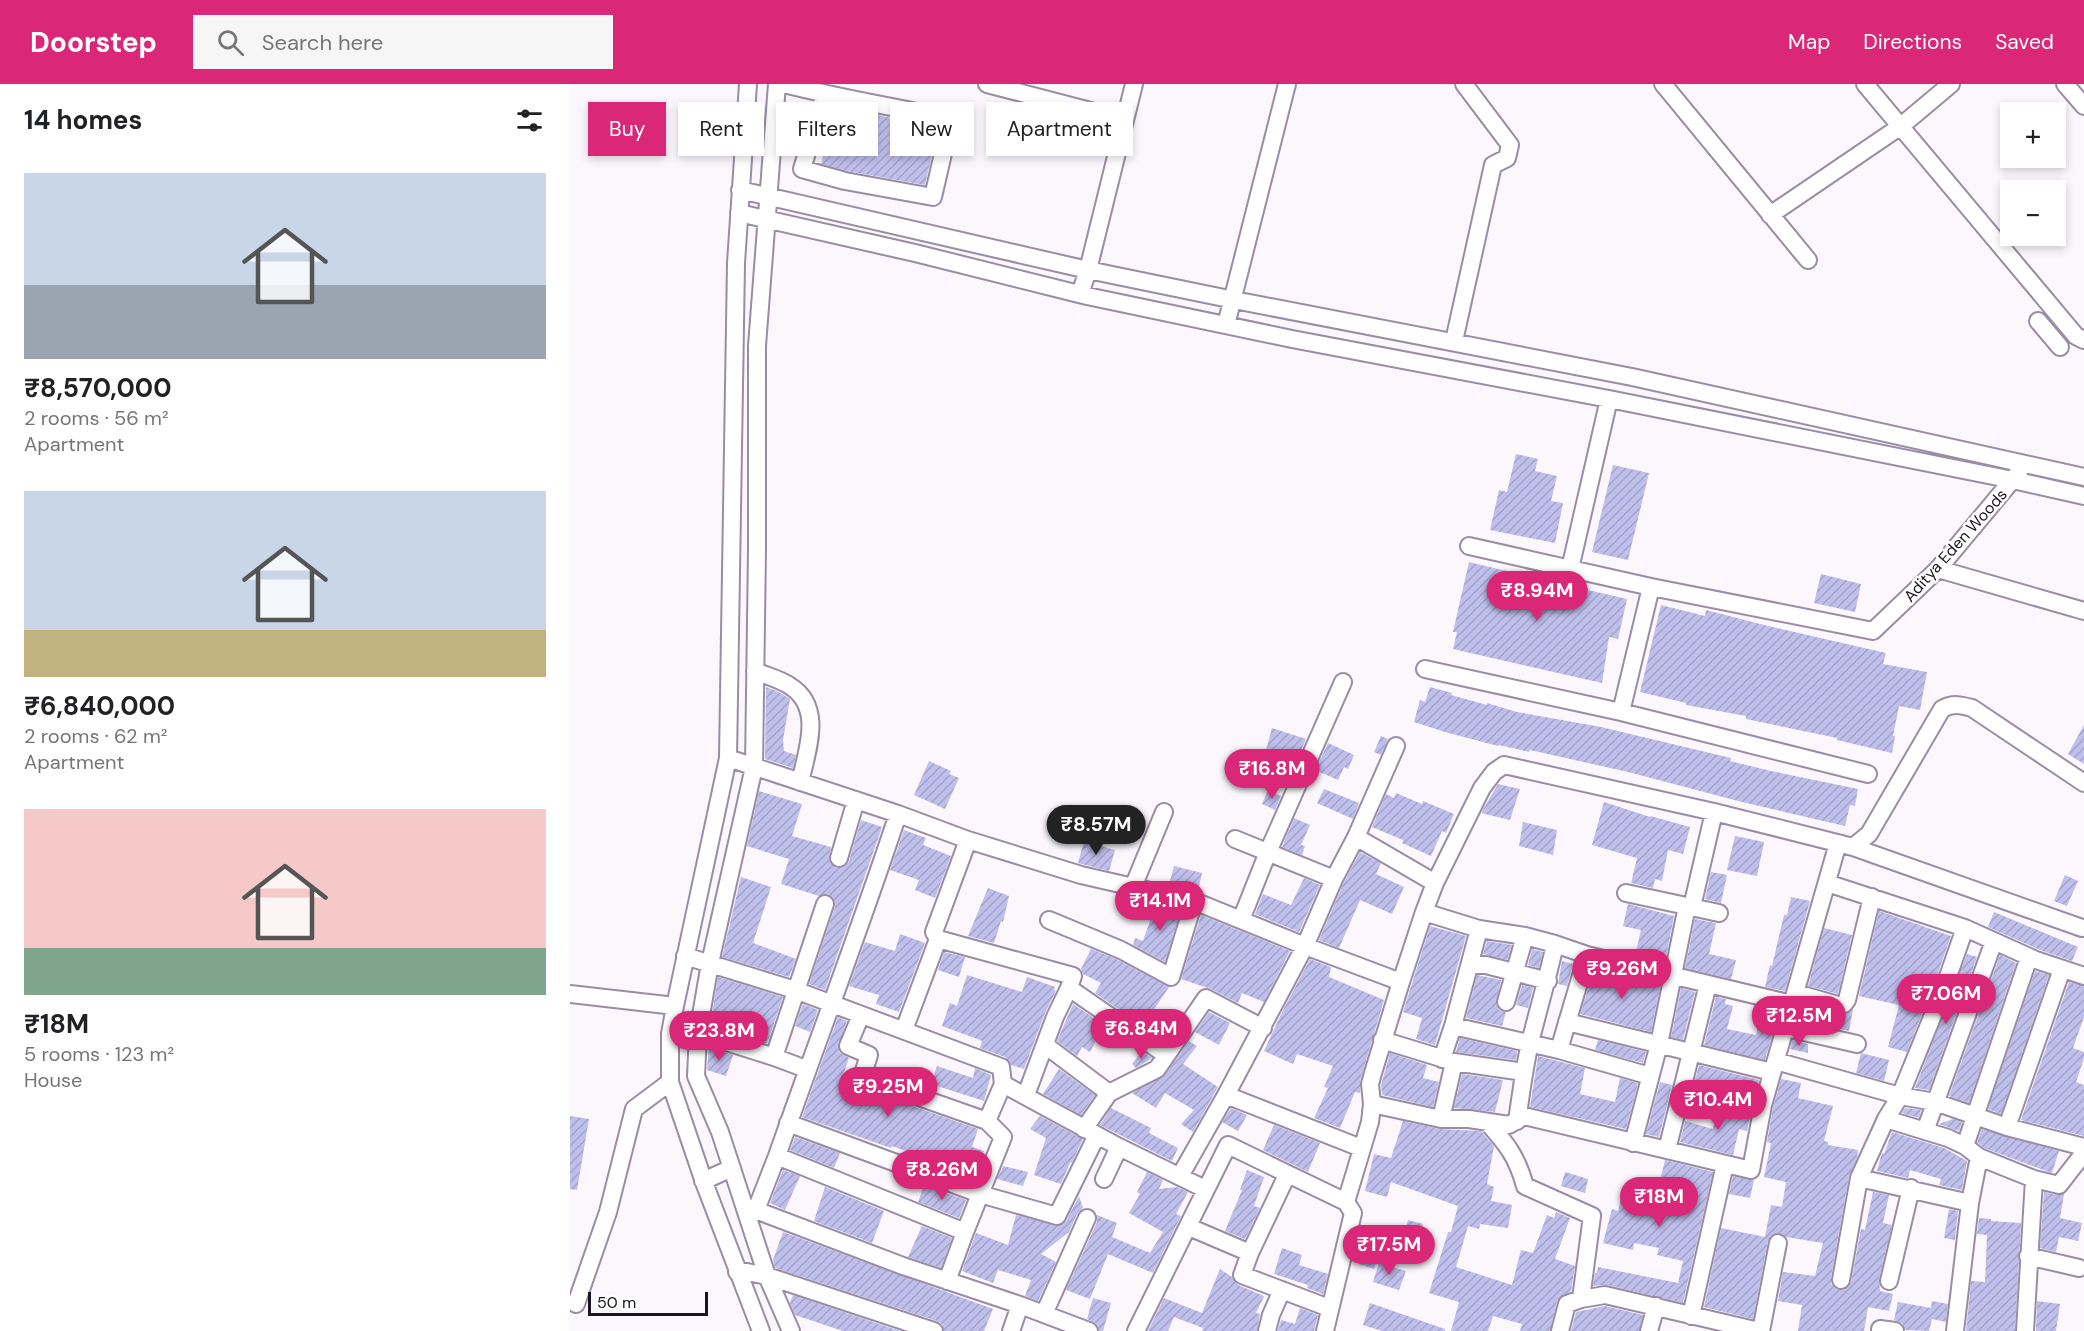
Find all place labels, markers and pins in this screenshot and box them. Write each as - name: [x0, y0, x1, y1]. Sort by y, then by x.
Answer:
- pin: ₹8.94M: [1488, 571, 1586, 622]
- pin: ₹16.8M: [1223, 749, 1321, 800]
- pin: ₹8.57M: [1047, 805, 1145, 856]
- pin: ₹14.1M: [1111, 881, 1209, 932]
- pin: ₹9.26M: [1573, 949, 1671, 1000]
- pin: ₹7.06M: [1897, 974, 1995, 1025]
- pin: ₹12.5M: [1750, 996, 1848, 1047]
- pin: ₹6.84M: [1092, 1009, 1190, 1060]
- pin: ₹23.8M: [670, 1011, 768, 1062]
- pin: ₹9.25M: [839, 1067, 937, 1118]
- pin: ₹10.4M: [1669, 1080, 1767, 1131]
- pin: ₹8.26M: [893, 1150, 991, 1201]
- pin: ₹18M: [1623, 1177, 1695, 1228]
- pin: ₹17.5M: [1340, 1225, 1438, 1276]

